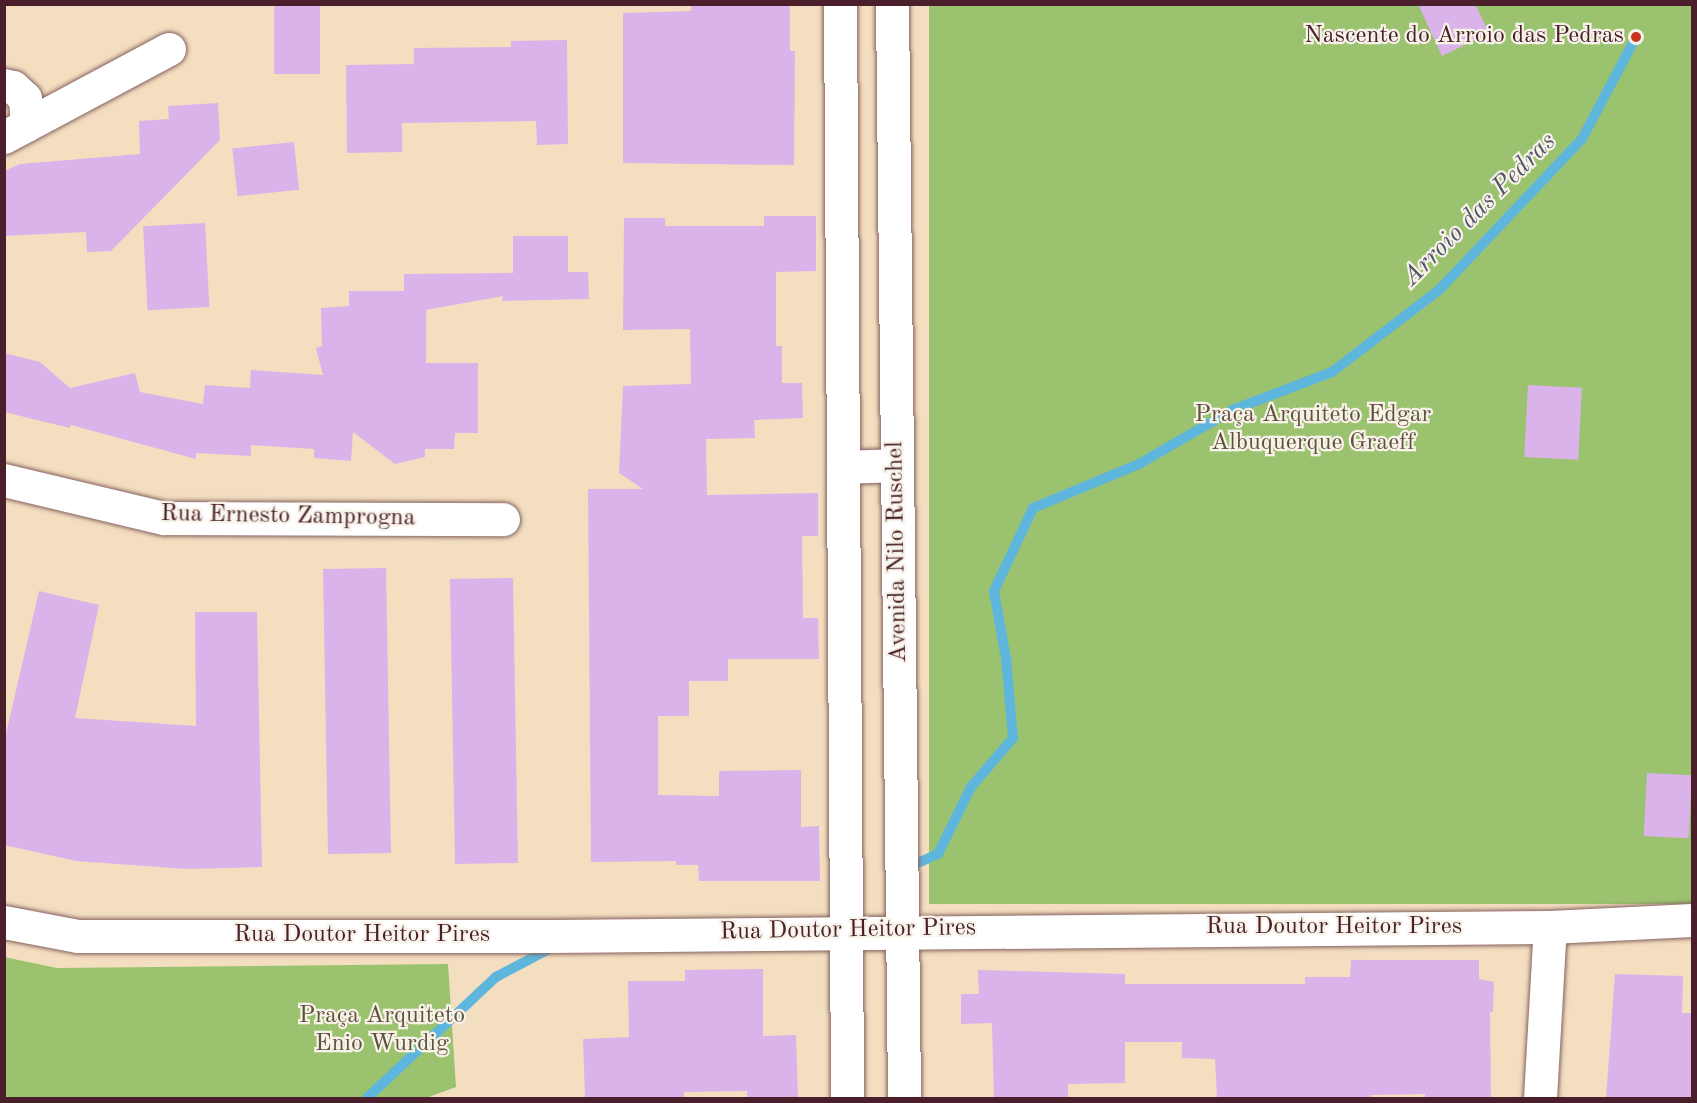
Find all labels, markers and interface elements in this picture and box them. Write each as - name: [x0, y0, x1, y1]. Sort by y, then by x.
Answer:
- place label: Nascente do Arroio das Pedras: [1304, 23, 1624, 51]
- marker: Nascente do Arroio das Pedras: [1629, 30, 1643, 44]
- water label: Arroio das Pedras: [1397, 127, 1563, 293]
- park label: Praça Arquiteto Edgar Albuquerque Graeff: [1195, 402, 1431, 458]
- street label: Avenida Nilo Ruschel: [882, 441, 914, 663]
- street label: Rua Ernesto Zamprogna: [160, 500, 416, 534]
- street label: Rua Doutor Heitor Pires: [720, 914, 976, 948]
- street label: Rua Doutor Heitor Pires: [1206, 914, 1462, 942]
- street label: Rua Doutor Heitor Pires: [234, 922, 490, 950]
- park label: Praça Arquiteto Enio Wurdig: [299, 1003, 465, 1059]

